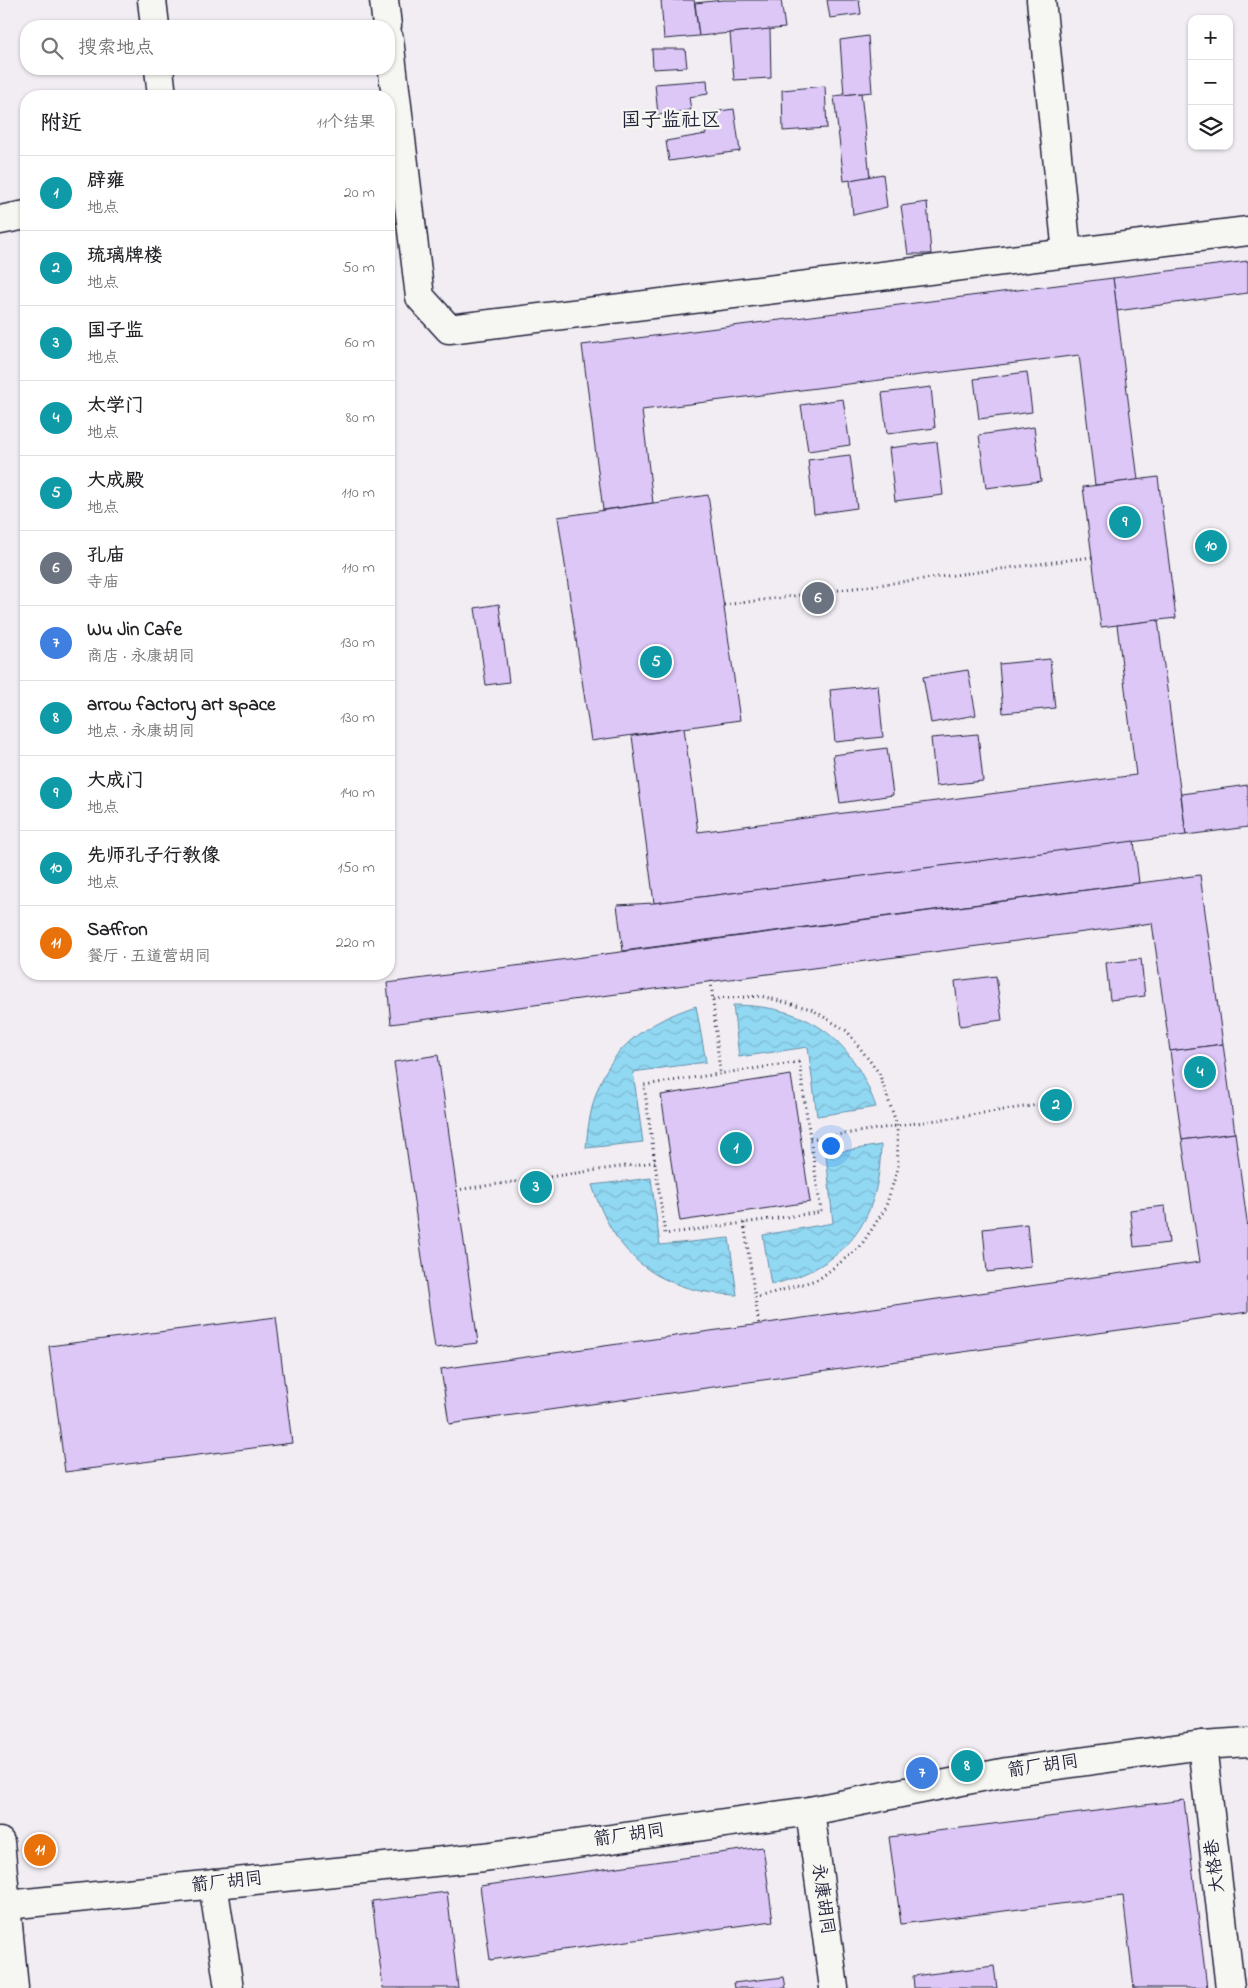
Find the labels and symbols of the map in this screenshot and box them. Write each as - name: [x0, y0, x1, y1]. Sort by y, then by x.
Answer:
- district label: 国子监社区: [621, 107, 721, 136]
- pin: 9: [1109, 503, 1141, 541]
- pin: 10: [1195, 527, 1227, 565]
- pin: 6: [802, 579, 834, 617]
- pin: 5: [640, 643, 672, 681]
- pin: 4: [1184, 1053, 1216, 1091]
- pin: 2: [1040, 1086, 1072, 1124]
- pin: 1: [720, 1129, 752, 1167]
- your location: [818, 1133, 844, 1159]
- pin: 3: [520, 1168, 552, 1206]
- pin: 8: [951, 1747, 983, 1785]
- street label: 箭厂胡同: [1006, 1749, 1080, 1785]
- pin: 7: [906, 1754, 938, 1792]
- street label: 箭厂胡同: [592, 1818, 666, 1854]
- pin: 11: [24, 1831, 56, 1869]
- street label: 大格巷: [1200, 1838, 1232, 1894]
- street label: 永康胡同: [804, 1862, 840, 1936]
- street label: 箭厂胡同: [190, 1866, 264, 1900]

